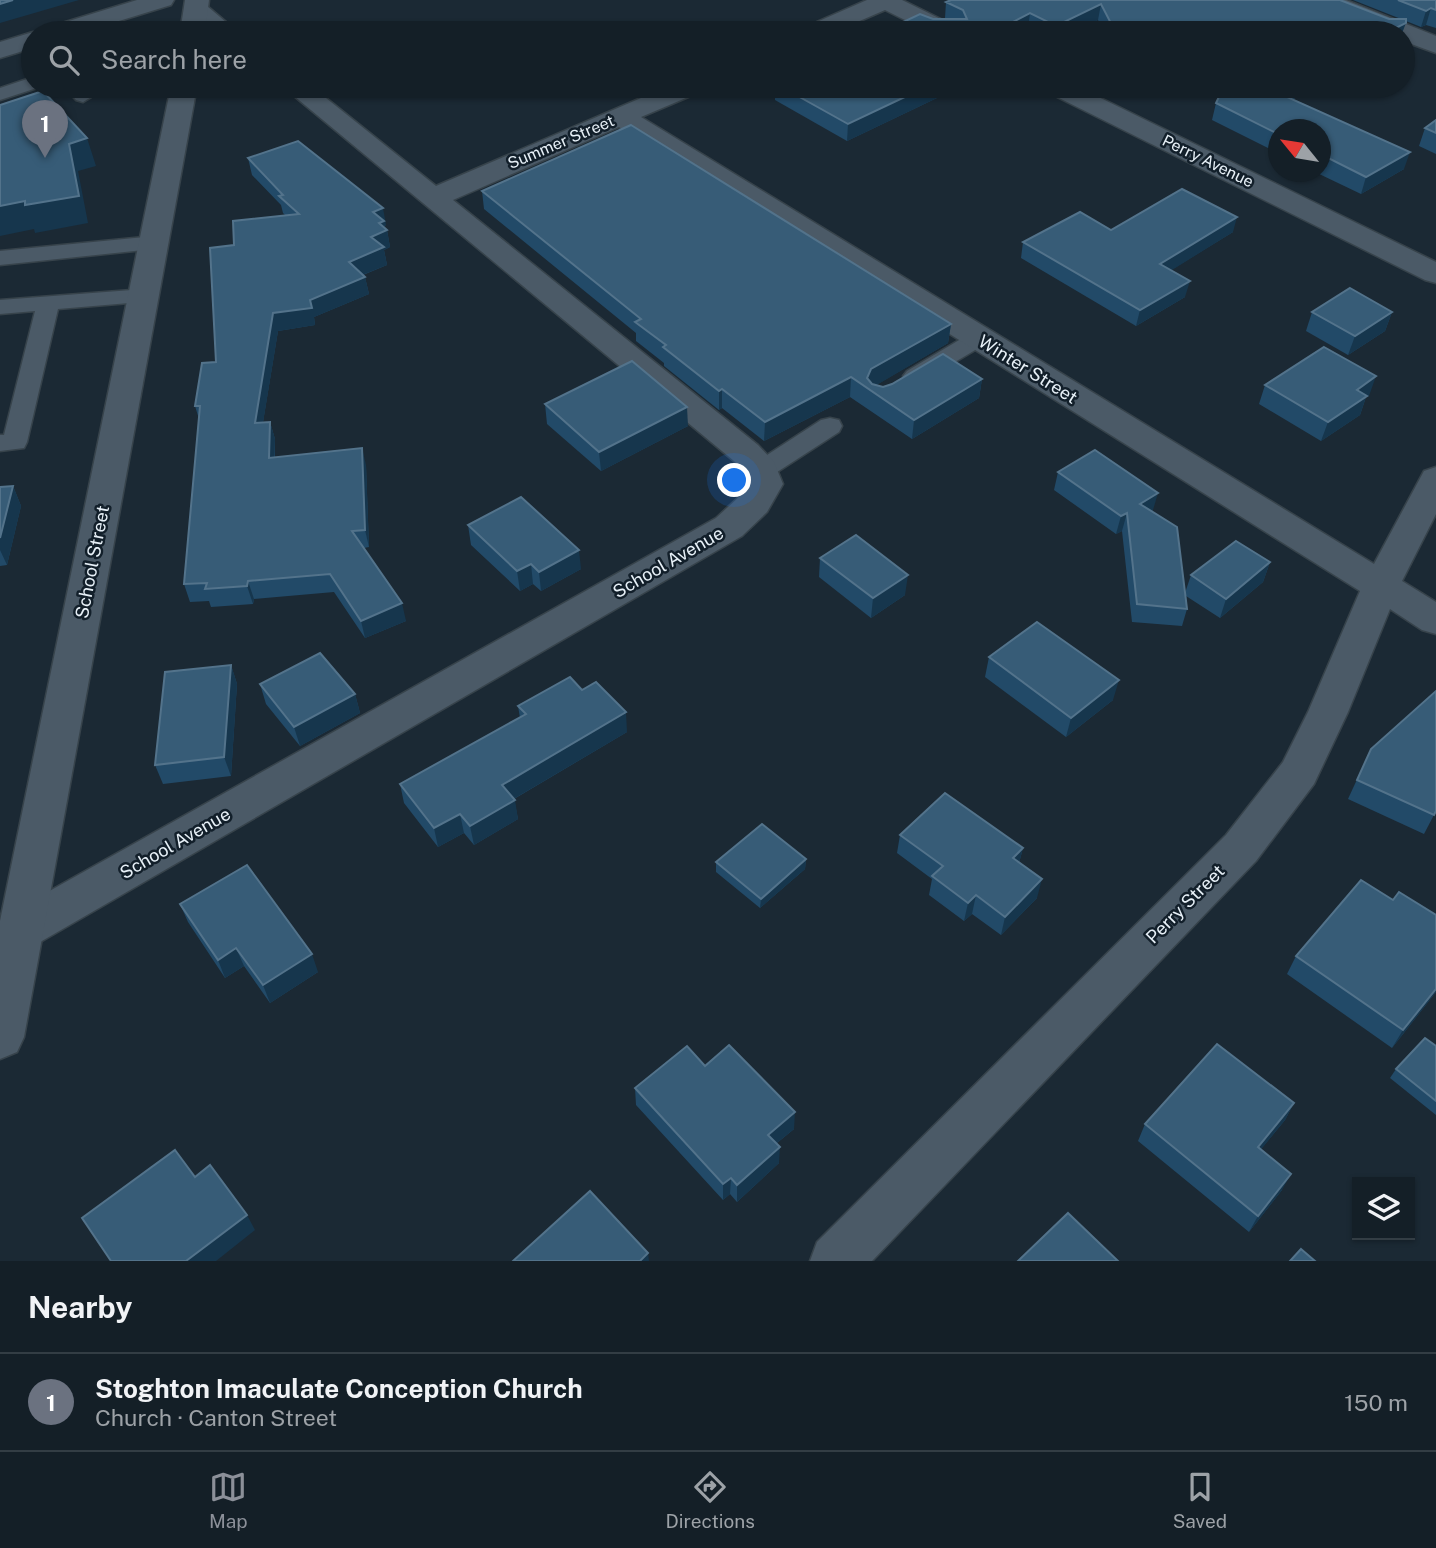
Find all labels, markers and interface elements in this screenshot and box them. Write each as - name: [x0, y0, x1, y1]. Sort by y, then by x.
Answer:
- search box: [21, 21, 1415, 98]
- icon: search: [45, 41, 83, 79]
- text: Search here: [101, 44, 247, 75]
- pin: 1: [22, 100, 68, 158]
- street label: Summer Street: [505, 111, 617, 173]
- north arrow: [1268, 119, 1331, 182]
- street label: Perry Avenue: [1159, 131, 1257, 191]
- street label: Winter Street: [975, 330, 1081, 408]
- your location: [717, 463, 751, 497]
- street label: School Street: [71, 504, 113, 620]
- street label: School Avenue: [609, 522, 727, 602]
- street label: School Avenue: [116, 803, 234, 883]
- street label: Perry Street: [1141, 860, 1229, 948]
- map controls: [1352, 1177, 1415, 1240]
- button: layers: [1352, 1177, 1415, 1240]
- text: Nearby: [28, 1289, 132, 1325]
- text: Stoghton Imaculate Conception Church: [95, 1373, 583, 1404]
- text: 1: [46, 1389, 56, 1416]
- text: 150 m: [1344, 1389, 1408, 1416]
- text: Church · Canton Street: [95, 1404, 337, 1431]
- tab: Map: [209, 1468, 248, 1532]
- tab: Directions: [666, 1468, 755, 1532]
- tab: Saved: [1173, 1468, 1227, 1532]

